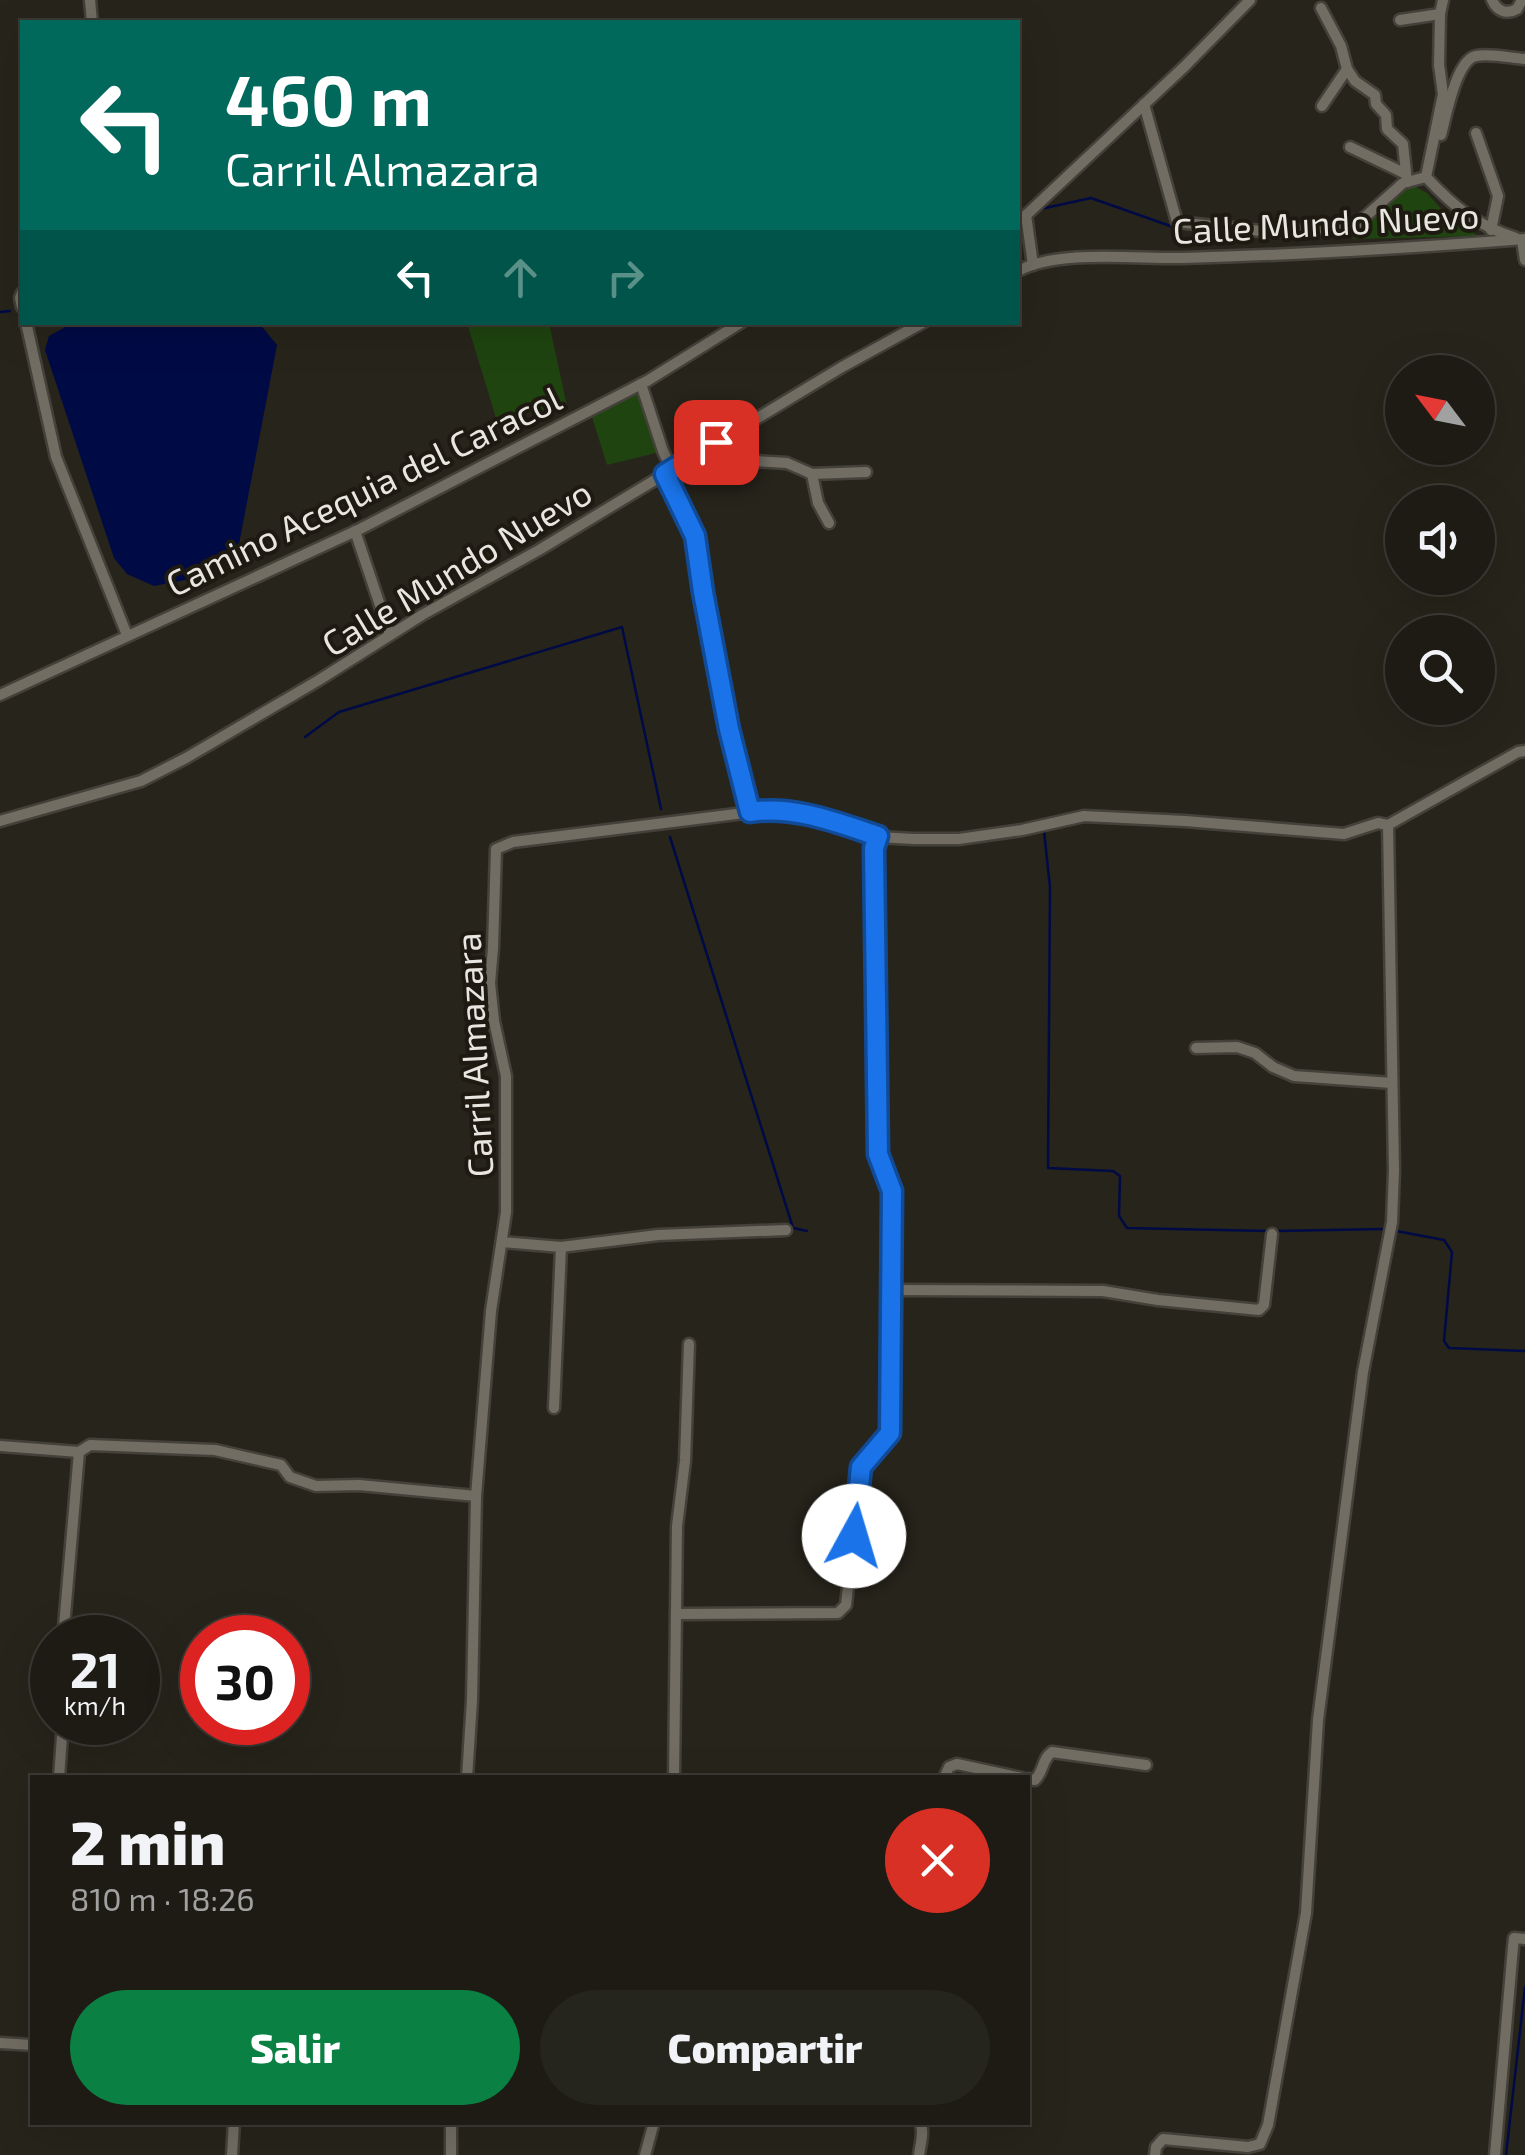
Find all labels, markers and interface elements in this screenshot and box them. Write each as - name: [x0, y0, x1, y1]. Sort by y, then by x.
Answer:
- text: 460 m: [225, 56, 432, 140]
- icon: left: [60, 60, 190, 190]
- text: Carril Almazara: [225, 141, 540, 195]
- street label: Calle Mundo Nuevo: [1172, 193, 1480, 251]
- icon: left: [388, 250, 443, 305]
- icon: ahead: [493, 250, 548, 305]
- icon: right: [598, 250, 653, 305]
- north arrow: [1385, 355, 1495, 465]
- map controls: [1385, 355, 1495, 725]
- street label: Camino Acequia del Caracol: [159, 376, 568, 604]
- pin: [674, 400, 759, 485]
- icon: arrive: [689, 415, 744, 470]
- street label: Calle Mundo Nuevo: [314, 470, 598, 664]
- button: sound: [1385, 485, 1495, 595]
- button: search: [1385, 615, 1495, 725]
- street label: Carril Almazara: [446, 932, 500, 1178]
- position arrow: [802, 1484, 906, 1588]
- speed limit sign: 30: [180, 1615, 310, 1745]
- text: 21: [70, 1638, 120, 1698]
- text: km/h: [64, 1690, 126, 1720]
- text: 2 min: [70, 1805, 225, 1877]
- button: close: [885, 1808, 990, 1913]
- text: 810 m · 18:26: [70, 1879, 254, 1917]
- button: Salir: [70, 1990, 520, 2105]
- button: Compartir: [540, 1990, 990, 2105]

